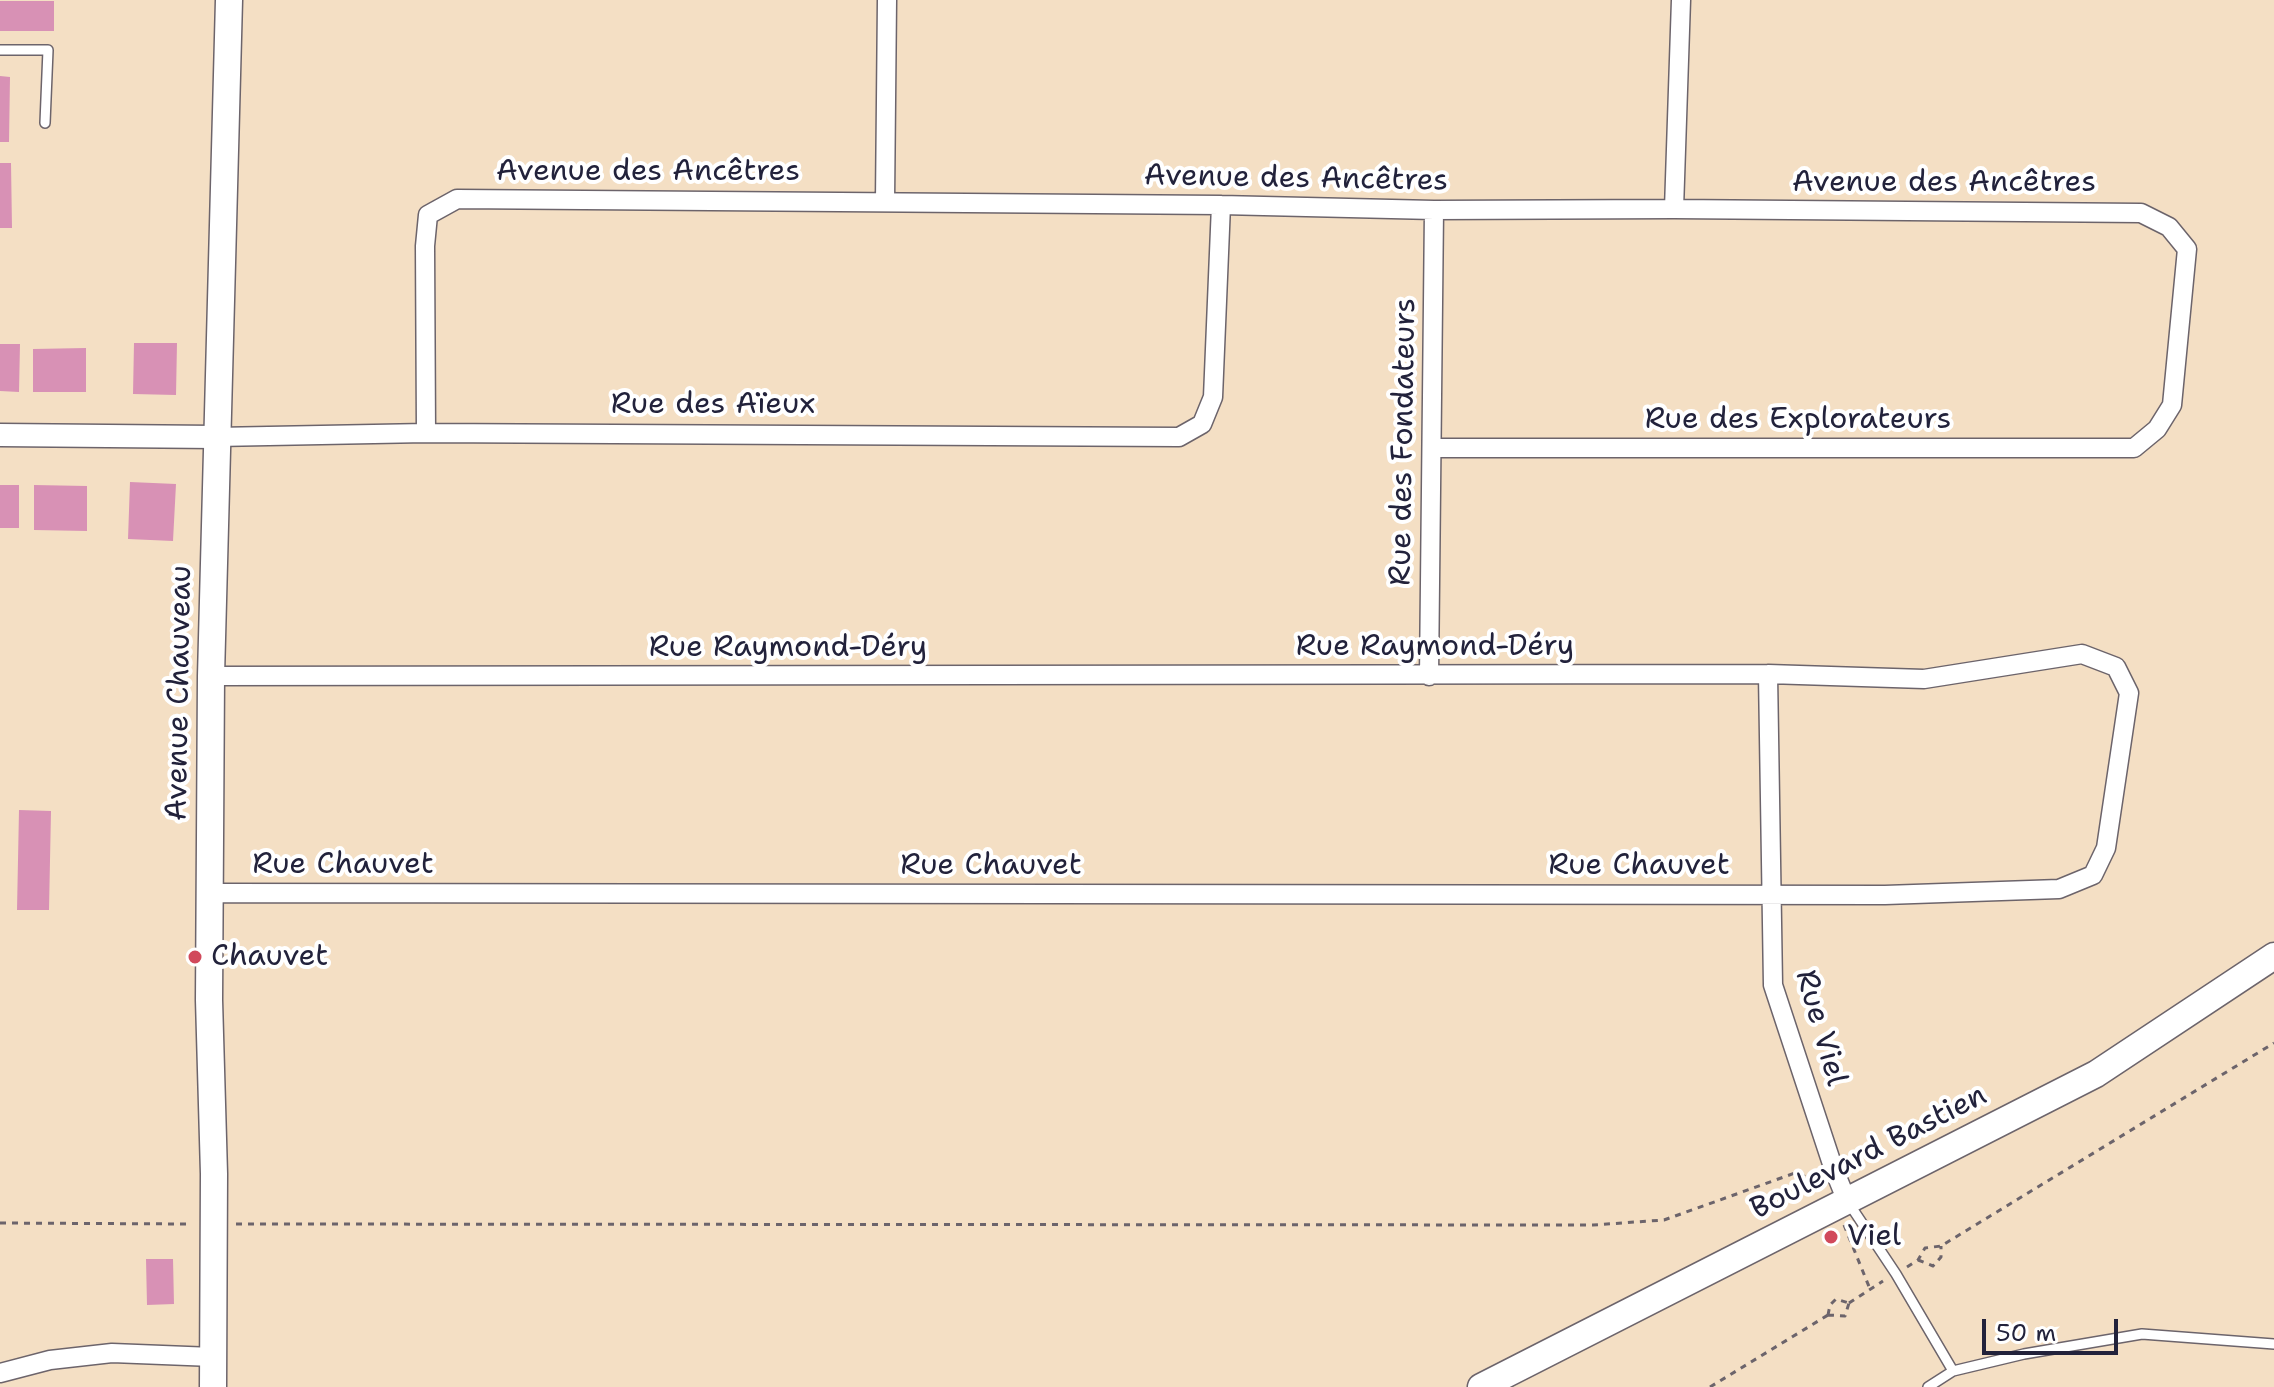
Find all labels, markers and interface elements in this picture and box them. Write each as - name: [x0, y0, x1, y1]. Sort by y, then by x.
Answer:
- street label: Avenue des Ancêtres: [496, 154, 800, 190]
- street label: Avenue des Ancêtres: [1144, 158, 1448, 200]
- street label: Avenue des Ancêtres: [1792, 165, 2096, 201]
- street label: Rue des Fondateurs: [1383, 298, 1425, 586]
- street label: Rue des Aïeux: [611, 387, 815, 423]
- street label: Rue des Explorateurs: [1645, 402, 1951, 438]
- street label: Avenue Chauveau: [160, 565, 200, 821]
- street label: Rue Raymond-Déry: [1296, 629, 1574, 665]
- street label: Rue Raymond-Déry: [649, 630, 927, 666]
- street label: Rue Chauvet: [252, 847, 434, 883]
- street label: Rue Chauvet: [900, 848, 1082, 884]
- street label: Rue Chauvet: [1548, 848, 1730, 884]
- place label: Chauvet: [211, 939, 328, 975]
- marker: Chauvet: [186, 948, 204, 966]
- street label: Rue Viel: [1786, 966, 1854, 1090]
- street label: Boulevard Bastien: [1745, 1078, 1993, 1228]
- place label: Viel: [1847, 1219, 1901, 1255]
- marker: Viel: [1822, 1228, 1840, 1246]
- scale bar: [1986, 1303, 2122, 1353]
- text: 50 m: [1996, 1317, 2056, 1349]

